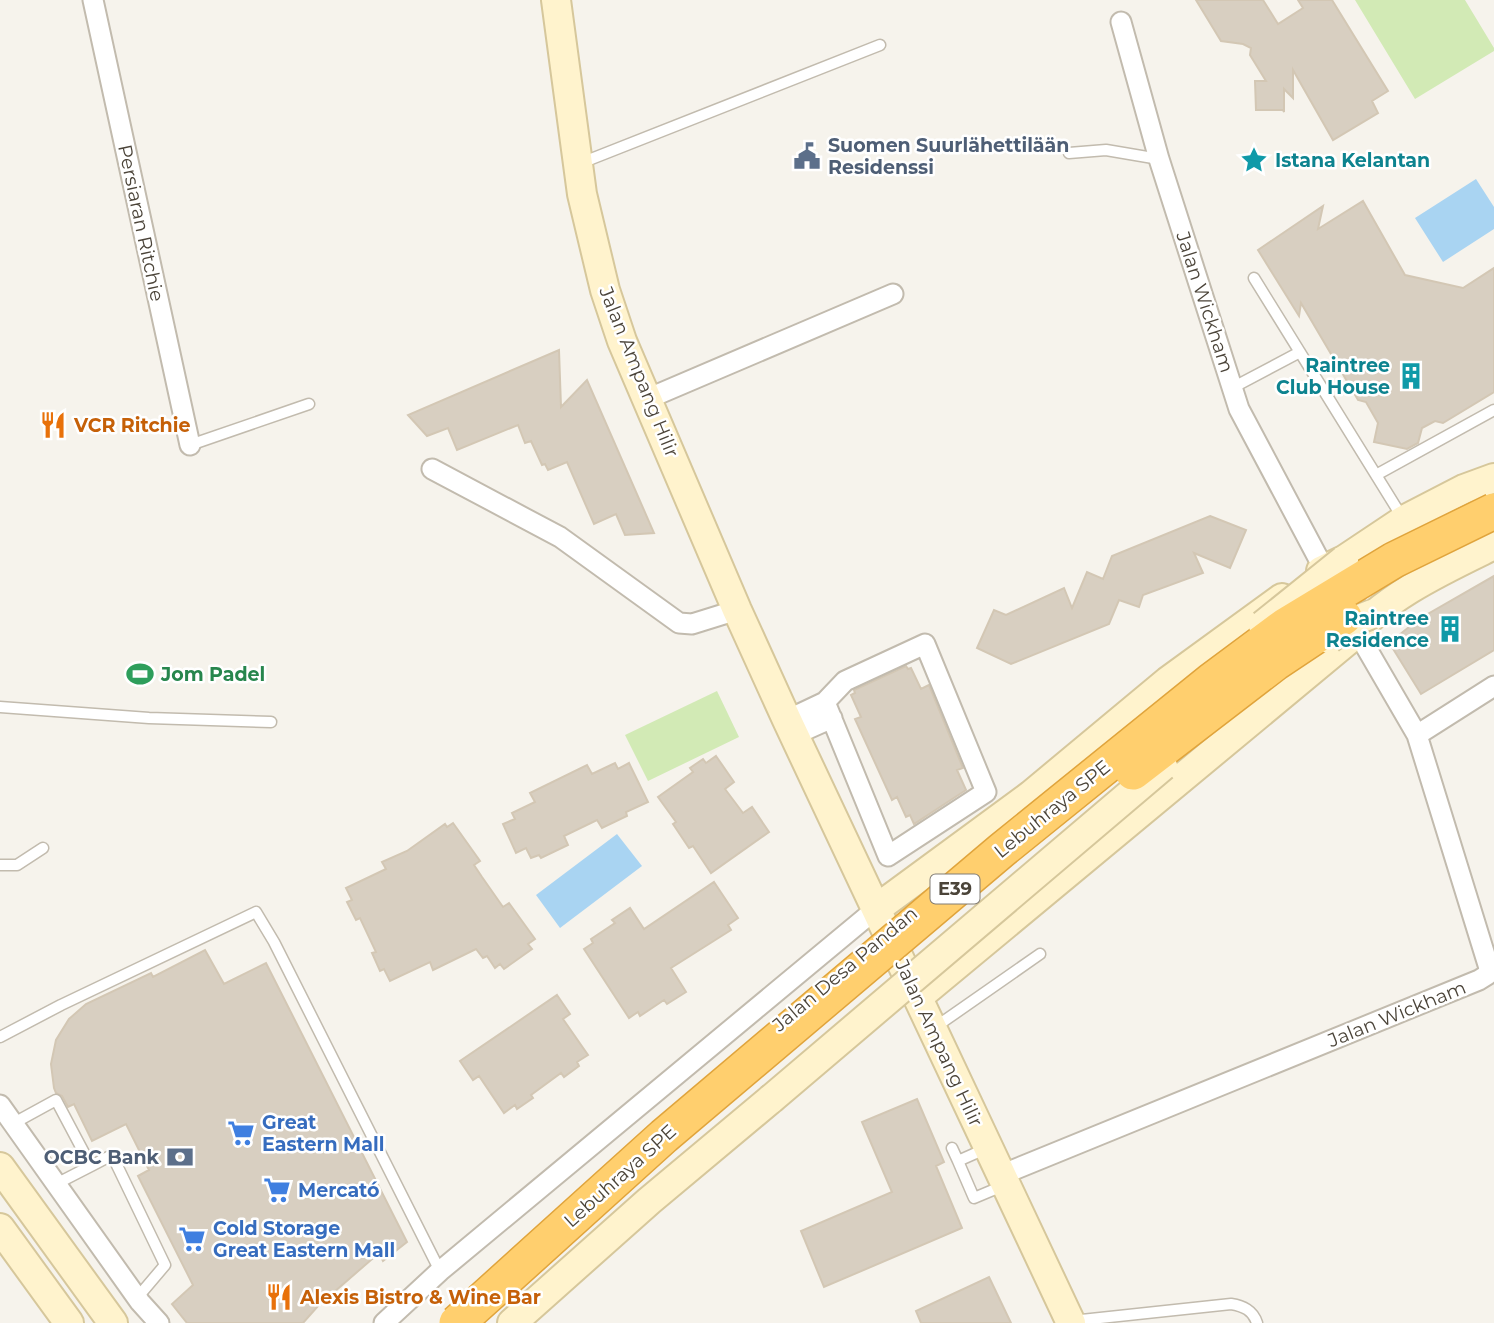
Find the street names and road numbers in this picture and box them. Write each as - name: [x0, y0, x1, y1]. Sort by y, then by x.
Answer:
- street label: Persiaran Ritchie: [113, 142, 169, 304]
- street label: Jalan Wickham: [1171, 228, 1239, 375]
- street label: Jalan Ampang Hilir: [594, 282, 684, 461]
- street label: Lebuhraya SPE: [989, 755, 1115, 863]
- road number: E39: [930, 874, 979, 904]
- street label: Jalan Desa Pandan: [767, 902, 922, 1037]
- street label: Jalan Ampang Hilir: [890, 955, 988, 1130]
- street label: Jalan Wickham: [1324, 976, 1469, 1053]
- street label: Lebuhraya SPE: [559, 1120, 681, 1232]

